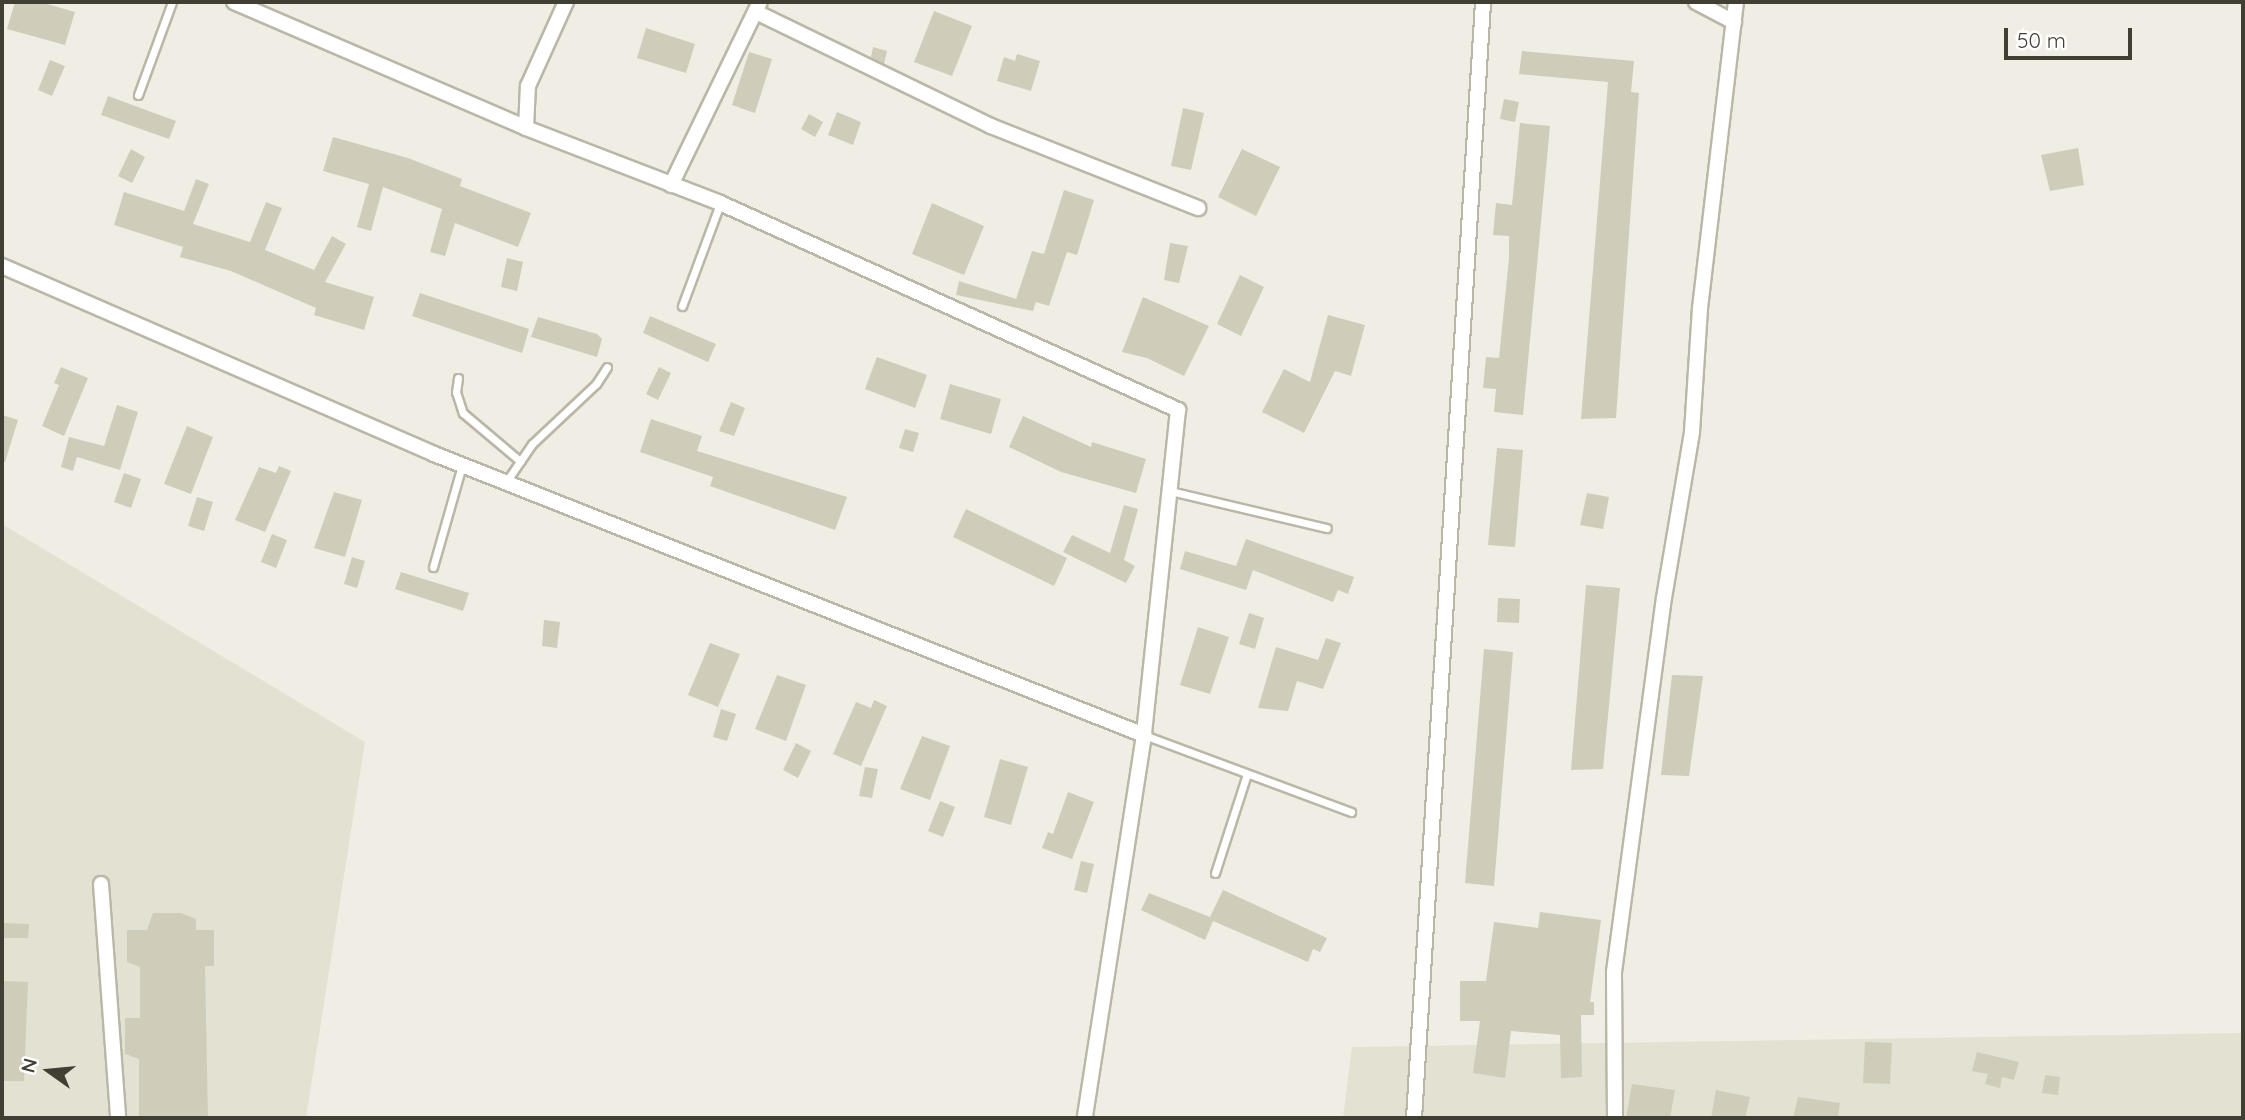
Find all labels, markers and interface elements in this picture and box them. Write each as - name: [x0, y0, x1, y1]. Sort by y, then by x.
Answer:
- scale bar: [2007, 14, 2135, 58]
- text: 50 m: [2017, 27, 2066, 53]
- north arrow: [14, 1036, 84, 1106]
- text: N: [15, 1056, 42, 1075]

